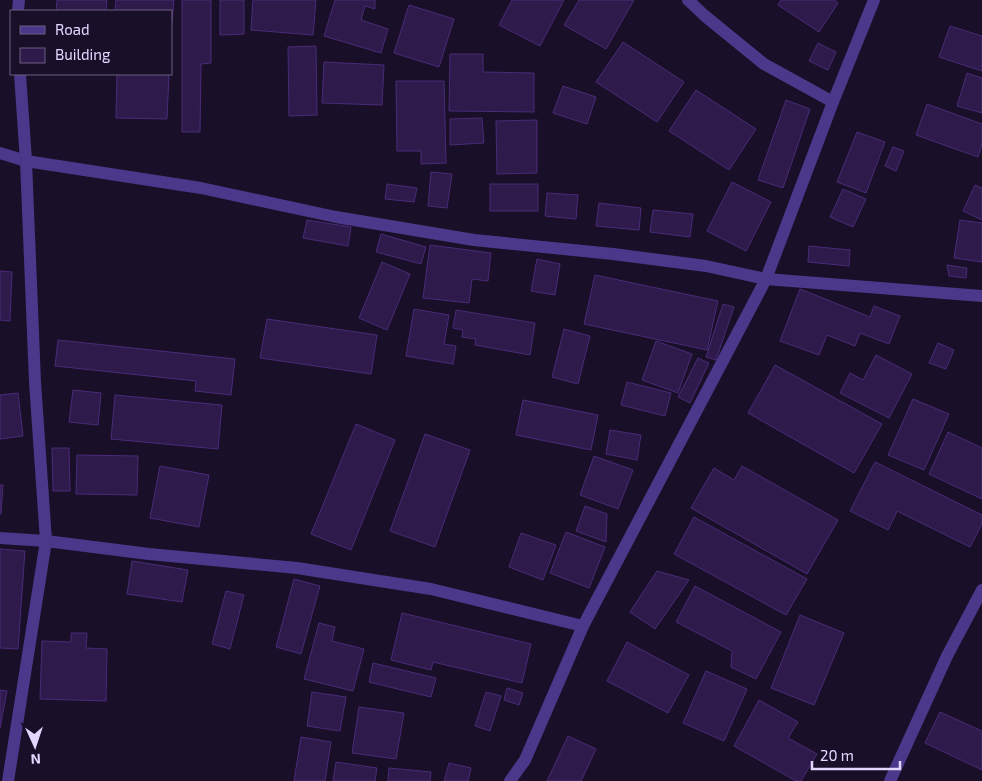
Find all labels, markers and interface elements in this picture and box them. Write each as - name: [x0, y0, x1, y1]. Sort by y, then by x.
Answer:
- legend: [10, 10, 172, 75]
- text: Road: [55, 20, 90, 38]
- text: Building: [55, 45, 111, 63]
- north arrow: [10, 721, 60, 771]
- scale bar: [812, 738, 900, 770]
- text: 20 m: [820, 746, 854, 764]
- text: N: [30, 751, 41, 768]

